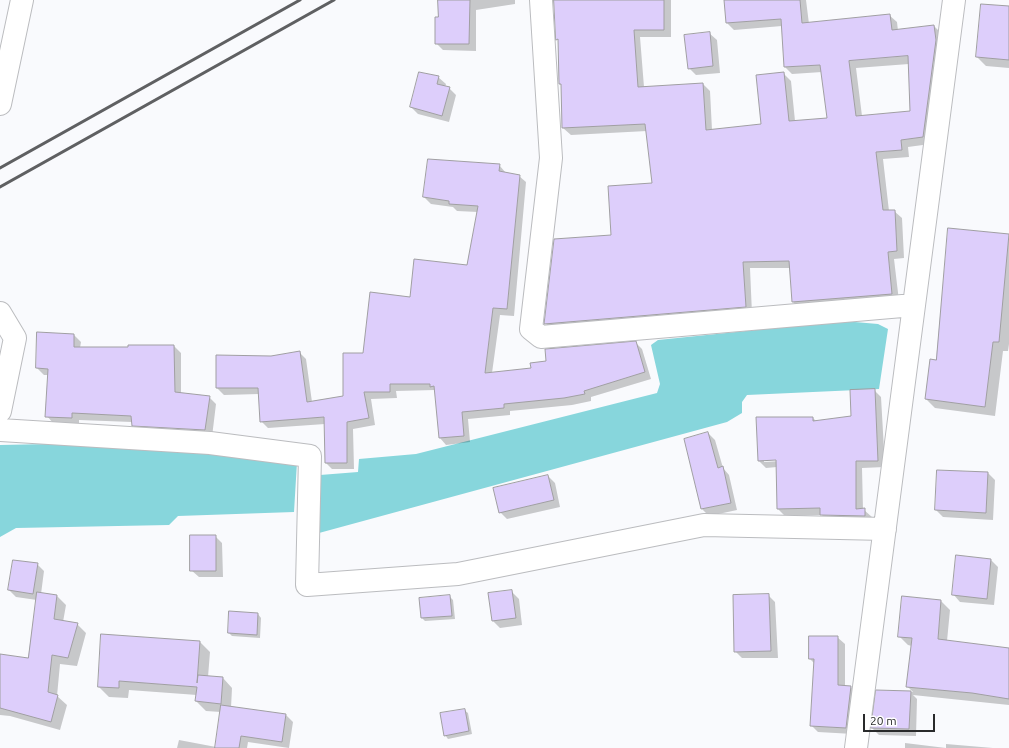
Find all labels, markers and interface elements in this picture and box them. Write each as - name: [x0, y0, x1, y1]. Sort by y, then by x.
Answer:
- scale bar: [865, 706, 937, 732]
- text: 20 m: [870, 714, 897, 727]

